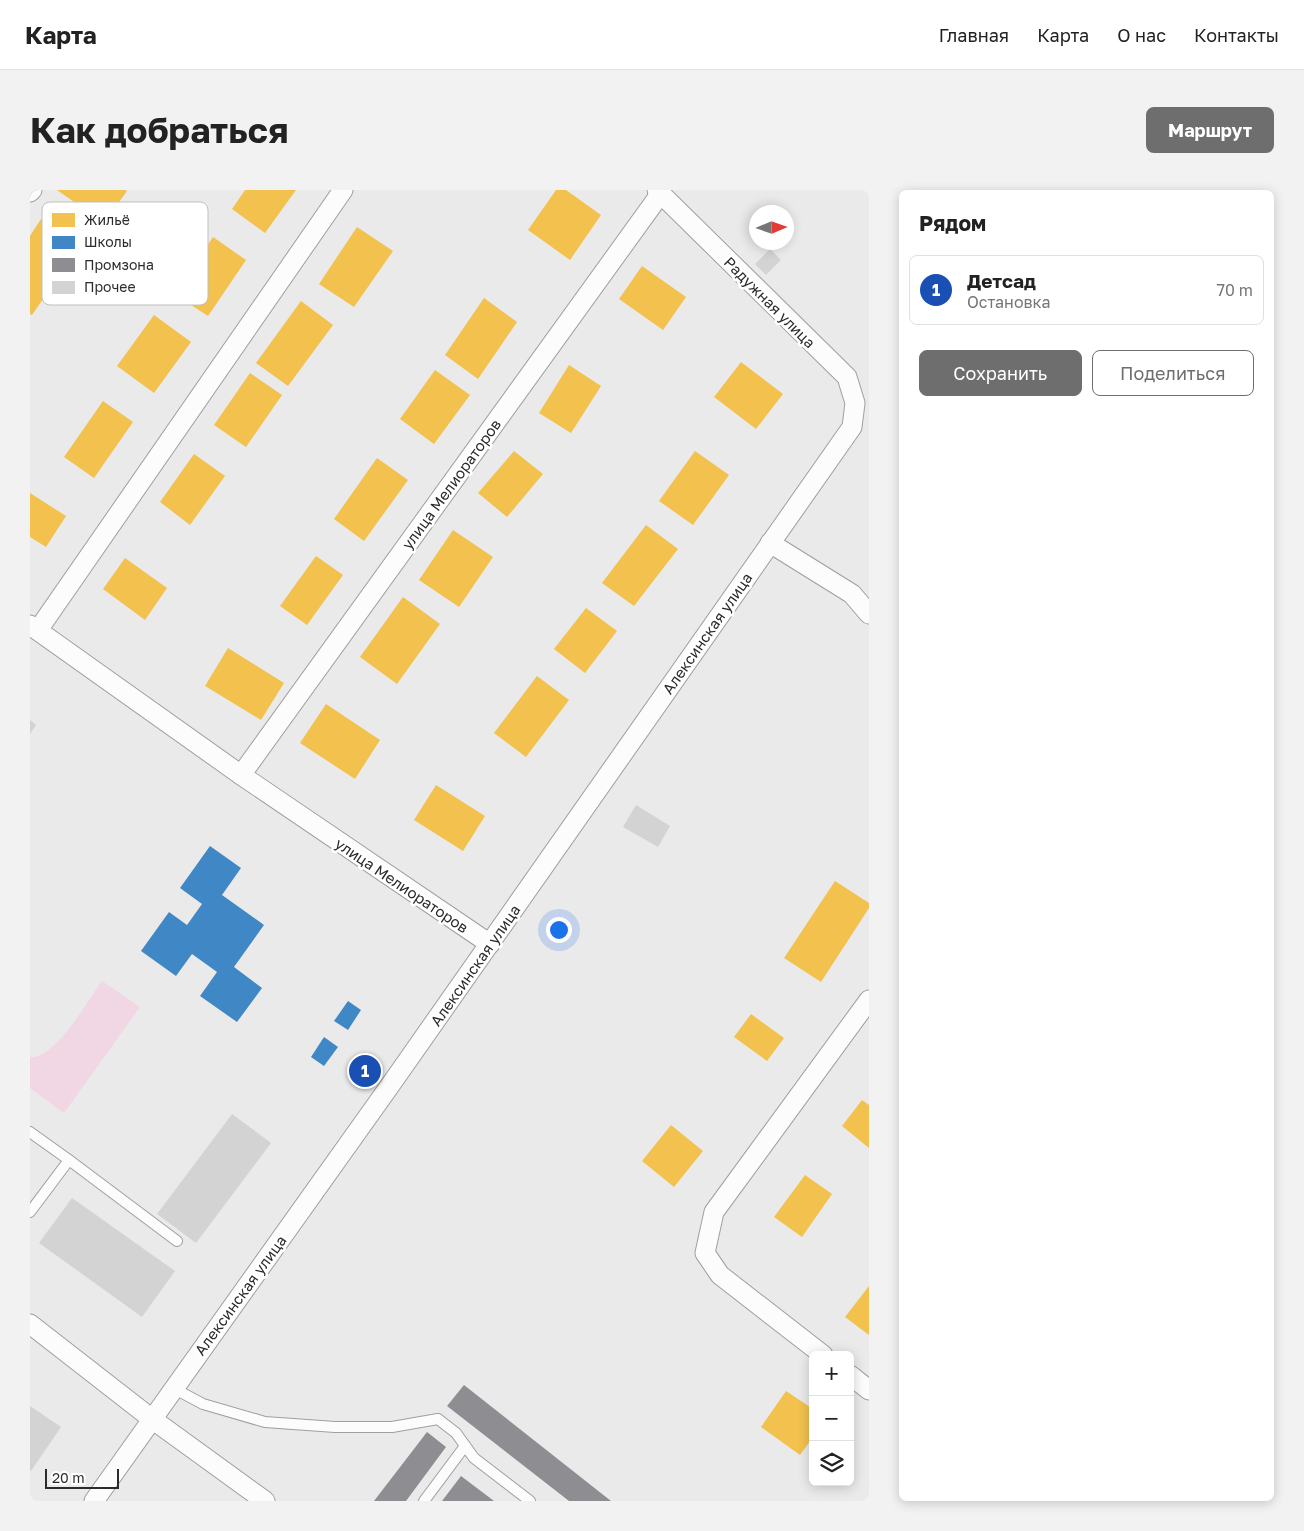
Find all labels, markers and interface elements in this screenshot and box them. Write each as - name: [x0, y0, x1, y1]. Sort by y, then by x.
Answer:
- text: Карта: [25, 20, 97, 49]
- text: Главная: [939, 24, 1009, 46]
- text: Карта: [1037, 24, 1089, 46]
- text: О нас: [1117, 24, 1166, 46]
- text: Контакты: [1194, 24, 1279, 46]
- button: Маршрут: [1146, 107, 1274, 153]
- text: Как добраться: [30, 109, 288, 151]
- legend: [42, 202, 208, 305]
- north arrow: [749, 205, 794, 250]
- text: Рядом: [919, 210, 986, 236]
- text: Жильё: [84, 211, 130, 228]
- text: Школы: [84, 233, 132, 250]
- street label: Радужная улица: [721, 253, 819, 351]
- text: Промзона: [84, 256, 154, 273]
- text: Детсад: [967, 269, 1036, 292]
- text: Прочее: [84, 278, 136, 295]
- text: 1: [932, 280, 940, 300]
- text: 70 m: [1216, 280, 1253, 300]
- text: Остановка: [967, 292, 1051, 312]
- button: Сохранить: [919, 350, 1082, 396]
- button: Поделиться: [1092, 350, 1254, 396]
- street label: улица Мелиораторов: [398, 415, 504, 553]
- street label: Алексинская улица: [658, 569, 756, 697]
- street label: улица Мелиораторов: [332, 834, 472, 936]
- street label: Алексинская улица: [426, 901, 524, 1029]
- your location: [546, 917, 572, 943]
- pin: 1: [349, 1052, 381, 1090]
- street label: Алексинская улица: [190, 1231, 290, 1359]
- map controls: [809, 1351, 854, 1486]
- button: +: [809, 1351, 854, 1396]
- button: −: [809, 1396, 854, 1441]
- button: layers: [809, 1441, 854, 1486]
- scale bar: [45, 1466, 119, 1489]
- text: 20 m: [52, 1469, 85, 1486]

